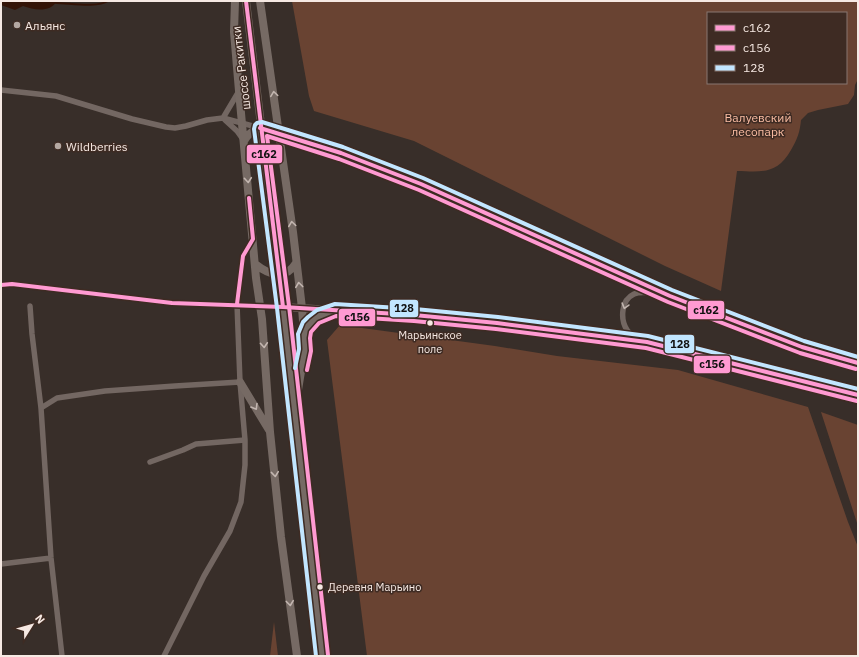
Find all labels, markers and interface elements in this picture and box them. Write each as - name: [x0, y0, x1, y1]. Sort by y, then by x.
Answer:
- legend: [707, 12, 847, 84]
- place label: Альянс: [25, 18, 65, 33]
- marker: Альянс: [12, 20, 22, 30]
- text: с162: [743, 20, 771, 35]
- street label: шоссе Ракитки: [228, 25, 254, 111]
- text: с156: [743, 40, 771, 55]
- text: 128: [743, 60, 765, 75]
- one-way arrow: [270, 91, 279, 98]
- park label: Валуевский лесопарк: [725, 110, 792, 139]
- place label: Wildberries: [66, 139, 128, 154]
- marker: Wildberries: [53, 141, 63, 151]
- line badge: с162: [246, 144, 283, 164]
- text: с162: [251, 147, 277, 161]
- one-way arrow: [243, 177, 252, 183]
- one-way arrow: [288, 221, 297, 227]
- one-way arrow: [295, 282, 304, 288]
- line badge: 128: [389, 299, 419, 318]
- line badge: с162: [687, 300, 725, 320]
- text: 128: [394, 301, 414, 315]
- one-way arrow: [621, 303, 630, 310]
- text: с162: [693, 303, 719, 317]
- line badge: с156: [338, 308, 376, 327]
- text: с156: [344, 310, 370, 324]
- marker: Марьинское поле: [425, 318, 435, 328]
- place label: Марьинское поле: [398, 328, 462, 356]
- line badge: 128: [664, 334, 695, 354]
- text: 128: [670, 337, 690, 351]
- one-way arrow: [260, 342, 269, 348]
- line badge: с156: [693, 355, 731, 374]
- text: с156: [699, 357, 725, 371]
- one-way arrow: [251, 403, 258, 410]
- one-way arrow: [270, 471, 279, 477]
- place label: Деревня Марьино: [328, 580, 421, 594]
- marker: Деревня Марьино: [315, 582, 325, 592]
- one-way arrow: [285, 600, 294, 606]
- north arrow: [12, 605, 52, 645]
- text: N: [32, 612, 48, 626]

